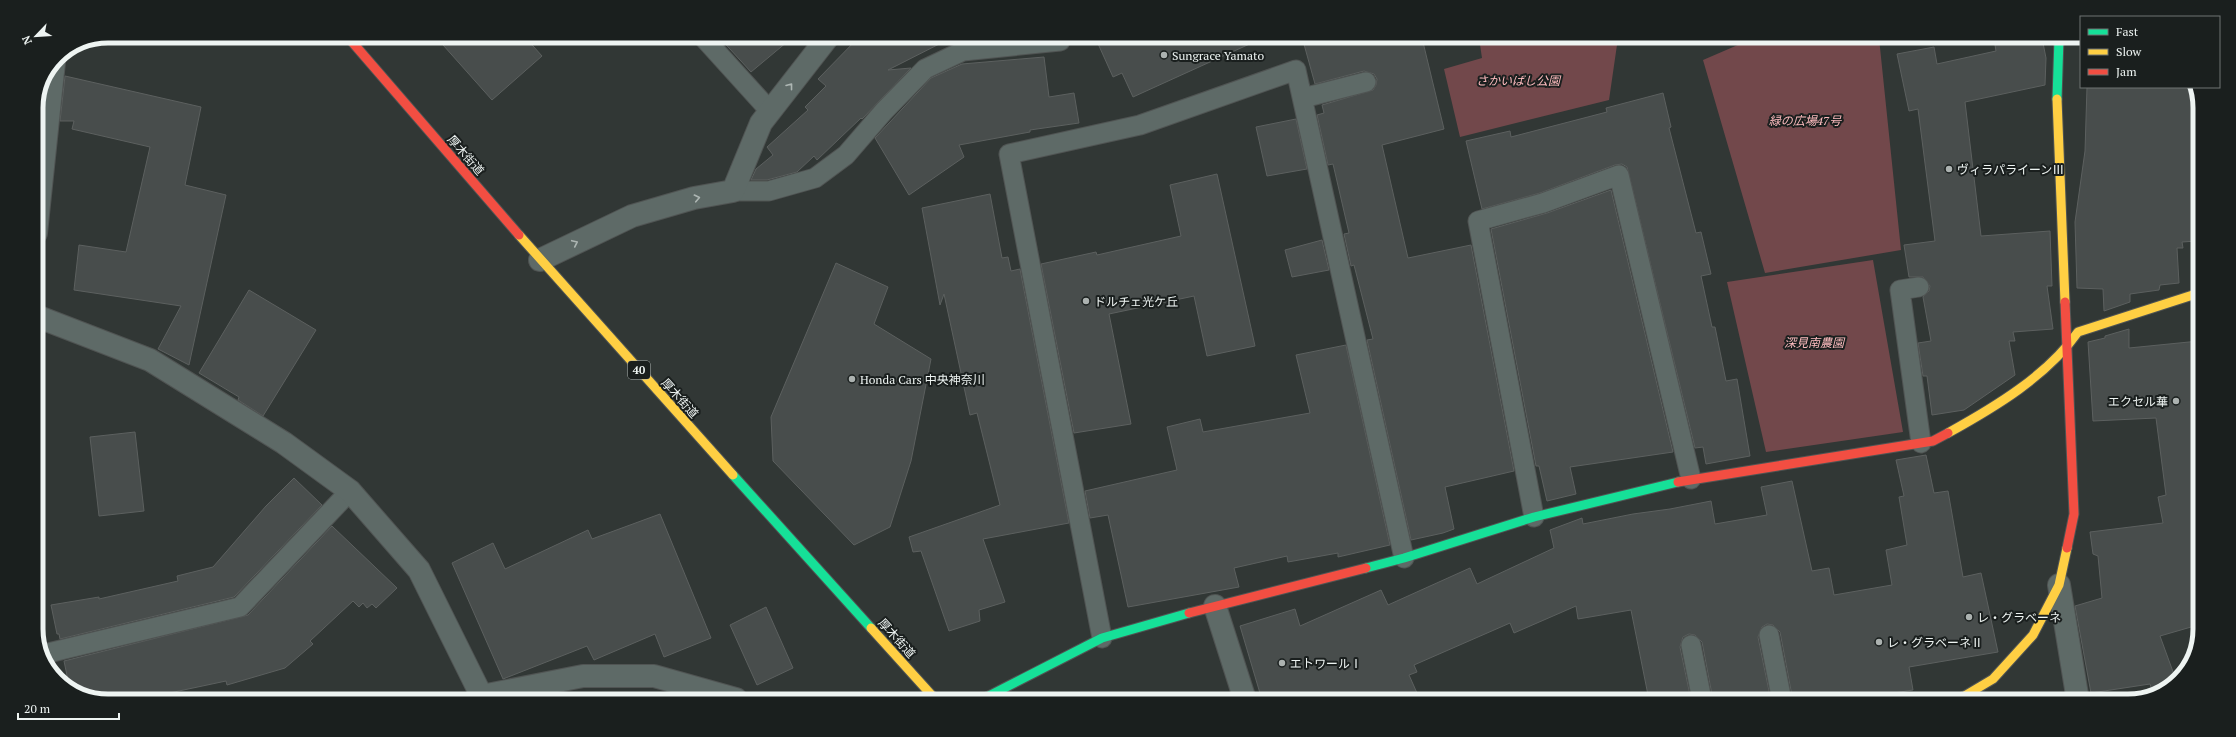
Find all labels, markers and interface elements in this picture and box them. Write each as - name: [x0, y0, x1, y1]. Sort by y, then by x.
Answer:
- north arrow: [16, 16, 56, 56]
- legend: [2080, 16, 2220, 88]
- text: Fast: [2116, 24, 2139, 39]
- text: N: [19, 33, 35, 47]
- text: Slow: [2116, 44, 2142, 59]
- place label: Sungrace Yamato: [1172, 48, 1264, 63]
- marker: Sungrace Yamato: [1159, 50, 1169, 60]
- text: Jam: [2116, 64, 2137, 79]
- park label: さかいばし公園: [1476, 73, 1562, 88]
- one-way arrow: [785, 83, 792, 90]
- park label: 緑の広場47号: [1769, 113, 1842, 128]
- street label: 厚木街道: [445, 132, 487, 178]
- place label: ヴィラパライーンⅢ: [1957, 162, 2064, 177]
- marker: ヴィラパライーンⅢ: [1944, 164, 1954, 174]
- one-way arrow: [693, 194, 700, 202]
- one-way arrow: [571, 240, 579, 248]
- place label: ドルチェ光ケ丘: [1094, 294, 1178, 309]
- marker: ドルチェ光ケ丘: [1081, 296, 1091, 306]
- park label: 深見南農園: [1784, 335, 1846, 350]
- road number: 40: [628, 361, 650, 379]
- place label: Honda Cars 中央神奈川: [860, 372, 985, 387]
- marker: Honda Cars 中央神奈川: [847, 374, 857, 384]
- street label: 厚木街道: [658, 375, 702, 421]
- place label: エクセル華: [2108, 394, 2168, 409]
- marker: エクセル華: [2171, 396, 2181, 406]
- place label: レ・グラベーネ: [1977, 610, 2061, 625]
- marker: レ・グラベーネ: [1964, 612, 1974, 622]
- street label: 厚木街道: [875, 615, 919, 661]
- place label: レ・グラベーネⅡ: [1887, 635, 1983, 650]
- marker: レ・グラベーネⅡ: [1874, 637, 1884, 647]
- place label: エトワールⅠ: [1290, 656, 1362, 671]
- marker: エトワールⅠ: [1277, 658, 1287, 668]
- scale bar: [18, 695, 119, 721]
- text: 20 m: [24, 701, 51, 716]

